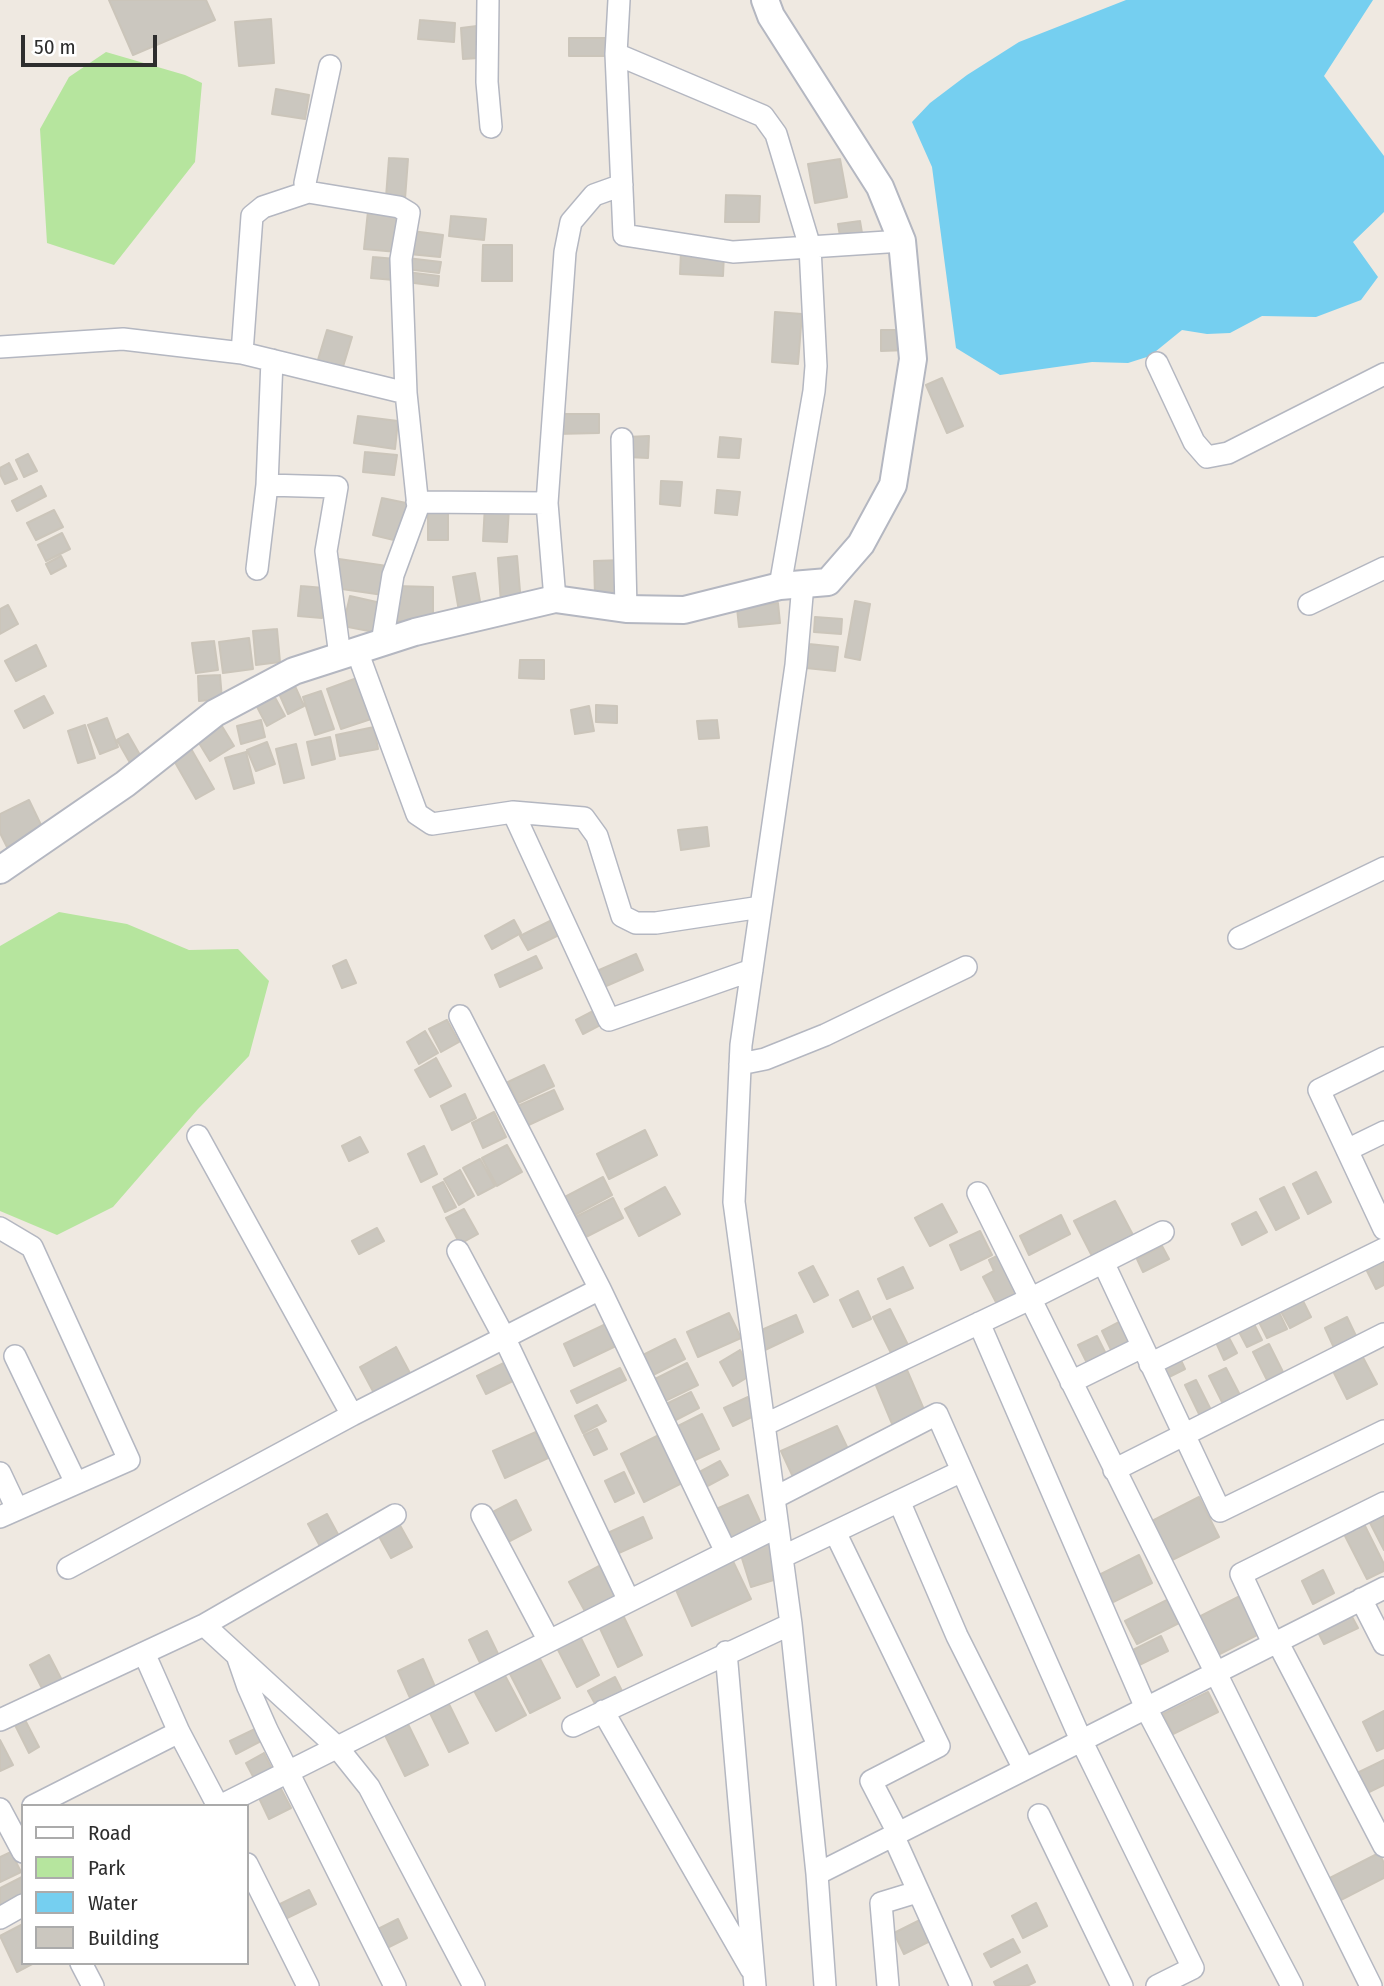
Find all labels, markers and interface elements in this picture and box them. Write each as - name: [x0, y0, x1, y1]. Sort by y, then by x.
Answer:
- scale bar: [24, 21, 161, 65]
- text: 50 m: [34, 34, 76, 60]
- legend: [21, 1804, 248, 1965]
- text: Road: [88, 1820, 132, 1846]
- text: Park: [88, 1855, 125, 1881]
- text: Water: [88, 1890, 138, 1916]
- text: Building: [88, 1925, 159, 1951]

